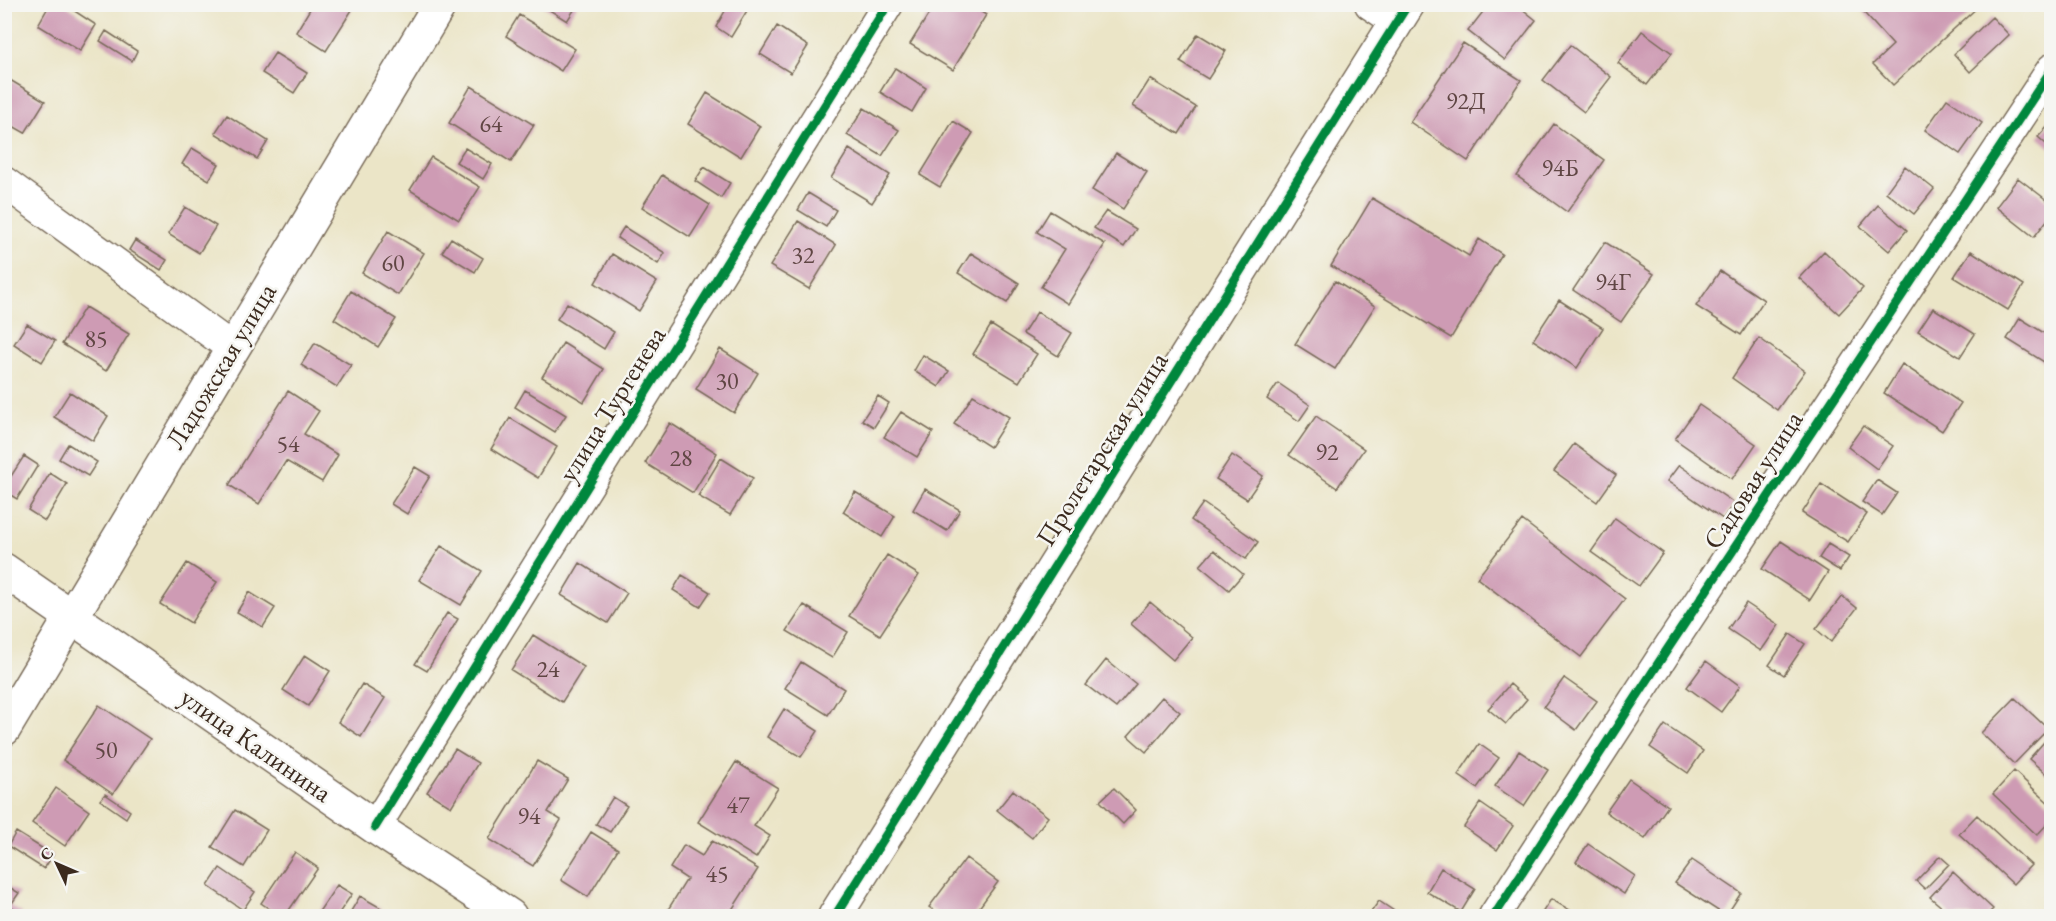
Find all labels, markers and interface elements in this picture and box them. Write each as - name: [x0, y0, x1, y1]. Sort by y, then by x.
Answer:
- house number: 92Д: [1446, 85, 1486, 116]
- house number: 64: [479, 108, 503, 139]
- house number: 94Б: [1541, 152, 1579, 183]
- house number: 32: [791, 239, 815, 270]
- house number: 60: [381, 247, 405, 278]
- house number: 94Г: [1595, 266, 1631, 297]
- street label: Ладожская улица: [157, 276, 284, 455]
- street label: улица Тургенева: [550, 319, 673, 488]
- house number: 85: [84, 323, 108, 354]
- street label: Пролетарская улица: [1028, 345, 1176, 552]
- house number: 30: [715, 365, 739, 396]
- street label: Садовая улица: [1695, 404, 1810, 556]
- house number: 54: [276, 428, 300, 459]
- house number: 92: [1315, 436, 1339, 467]
- house number: 28: [669, 442, 693, 473]
- house number: 24: [536, 653, 560, 684]
- street label: улица Калинина: [174, 679, 339, 810]
- house number: 50: [94, 734, 118, 765]
- house number: 47: [726, 789, 750, 820]
- house number: 94: [517, 800, 541, 831]
- north arrow: [27, 834, 87, 894]
- text: С: [35, 843, 58, 865]
- house number: 45: [705, 858, 729, 889]

